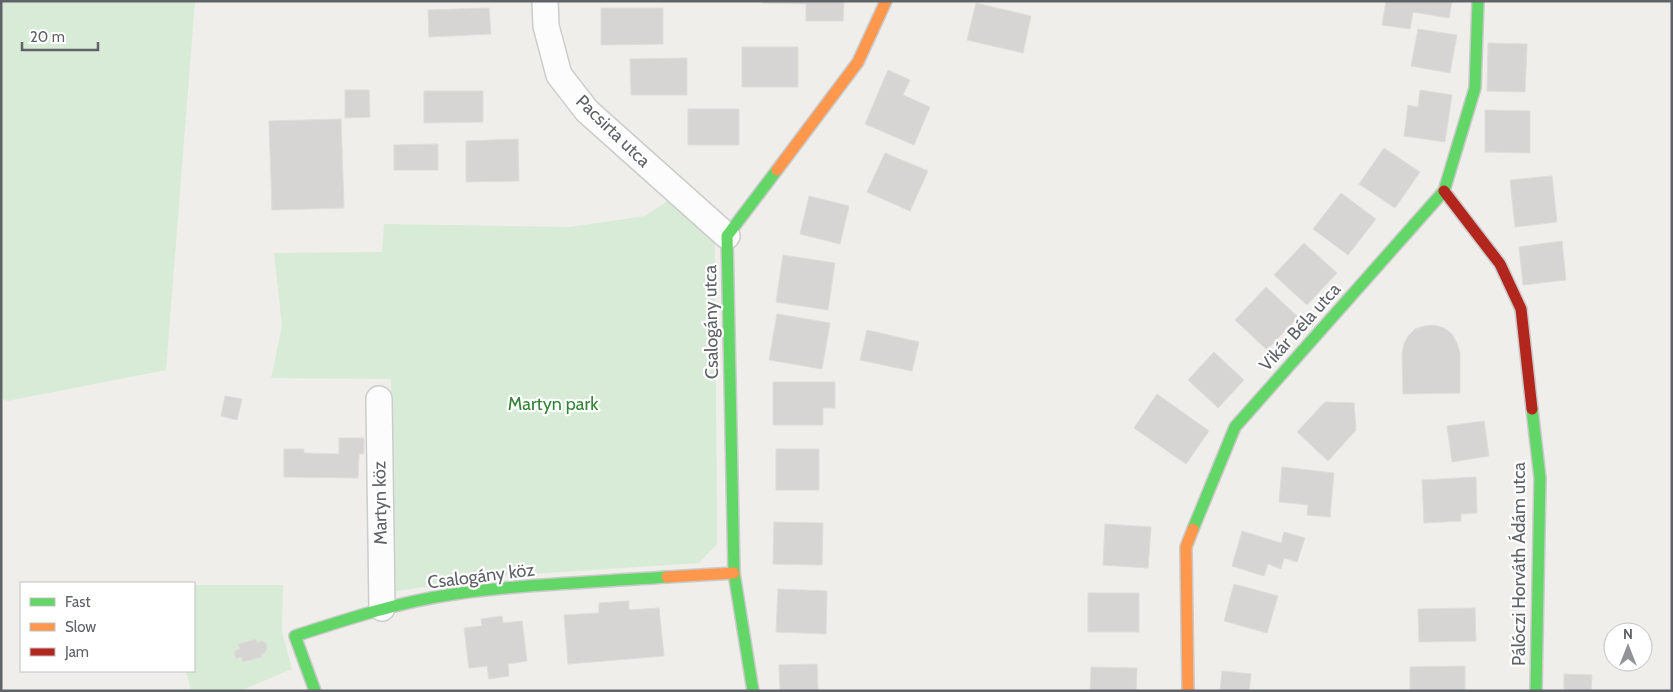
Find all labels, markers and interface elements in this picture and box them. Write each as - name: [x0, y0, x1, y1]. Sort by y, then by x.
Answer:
- scale bar: [22, 20, 99, 52]
- text: 20 m: [30, 28, 65, 46]
- street label: Pacsirta utca: [571, 90, 655, 172]
- street label: Csalogány utca: [699, 264, 723, 379]
- street label: Vikár Béla utca: [1255, 278, 1346, 376]
- park label: Martyn park: [508, 393, 599, 415]
- street label: Martyn köz: [368, 460, 392, 545]
- street label: Pálóczi Horváth Ádám utca: [1508, 462, 1530, 666]
- street label: Csalogány köz: [426, 558, 536, 593]
- legend: [20, 582, 195, 672]
- text: Fast: [65, 593, 90, 611]
- text: Slow: [65, 618, 96, 636]
- north arrow: [1603, 622, 1653, 672]
- text: N: [1623, 625, 1633, 643]
- text: Jam: [64, 643, 89, 661]

